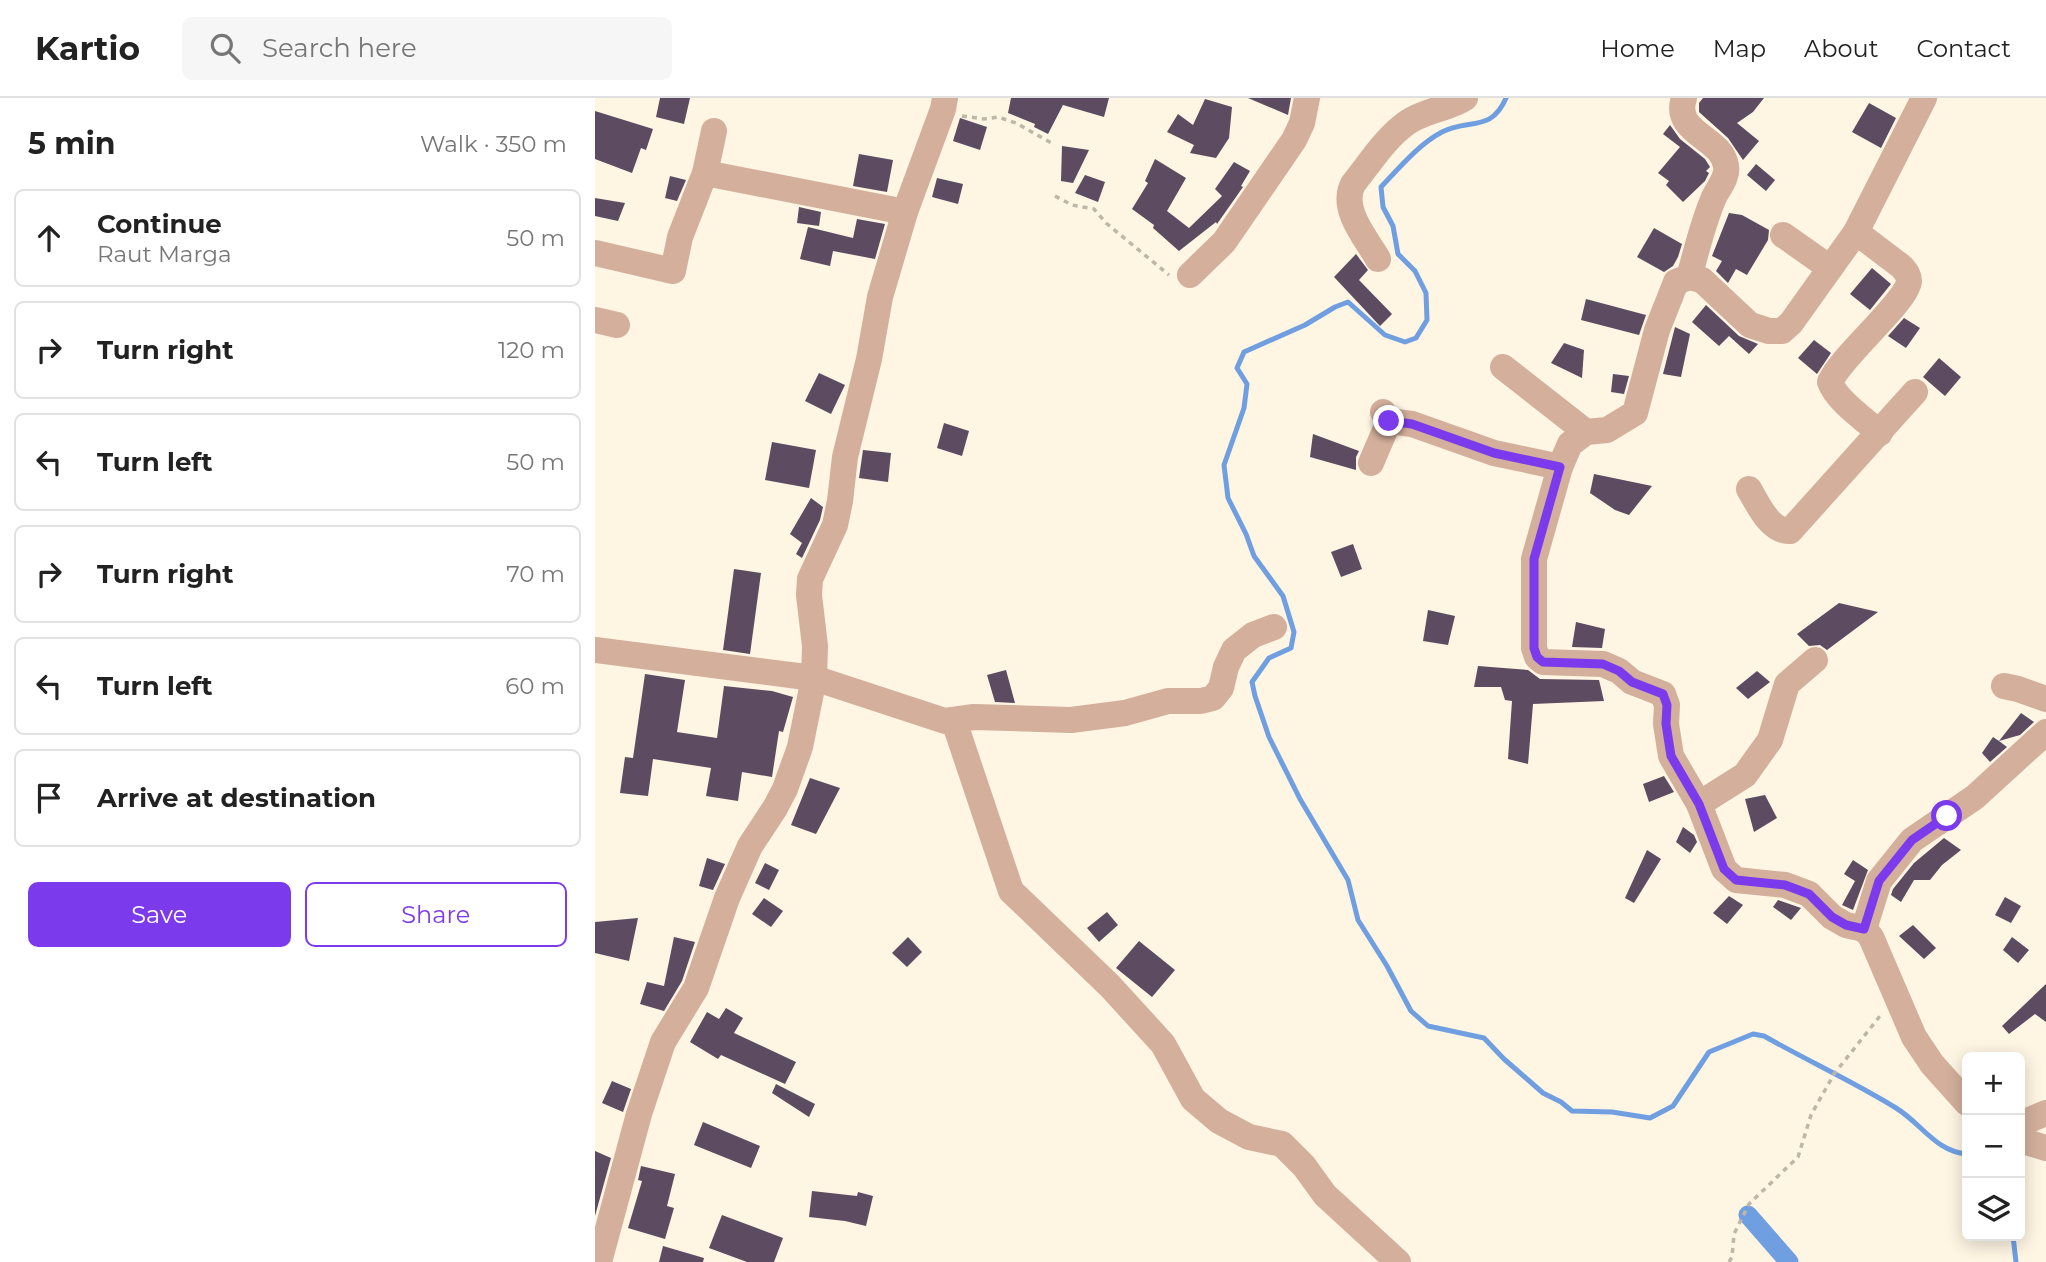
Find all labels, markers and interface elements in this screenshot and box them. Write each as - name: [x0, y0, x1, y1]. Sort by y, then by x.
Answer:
- search box: [182, 17, 672, 80]
- text: Kartio: [35, 28, 140, 68]
- icon: search: [206, 29, 244, 67]
- text: Search here: [262, 32, 417, 64]
- text: Home: [1600, 34, 1675, 63]
- text: Map: [1713, 34, 1766, 63]
- text: About: [1804, 34, 1878, 63]
- text: Contact: [1916, 34, 2011, 63]
- text: 5 min: [28, 125, 116, 162]
- text: Walk · 350 m: [420, 130, 567, 158]
- text: Continue: [97, 208, 222, 240]
- icon: ahead: [30, 219, 68, 257]
- text: 50 m: [506, 224, 565, 252]
- text: Raut Marga: [97, 240, 232, 268]
- icon: right: [30, 331, 68, 369]
- text: Turn right: [97, 334, 233, 366]
- text: 120 m: [498, 336, 565, 364]
- route end: [1373, 405, 1404, 436]
- icon: left: [30, 443, 68, 481]
- text: Turn left: [97, 446, 213, 478]
- text: 50 m: [506, 448, 565, 476]
- icon: right: [30, 555, 68, 593]
- text: Turn right: [97, 558, 233, 590]
- text: 70 m: [506, 560, 565, 588]
- icon: left: [30, 667, 68, 705]
- text: Turn left: [97, 670, 213, 702]
- text: 60 m: [505, 672, 565, 700]
- icon: arrive: [30, 779, 68, 817]
- text: Arrive at destination: [97, 782, 376, 814]
- route start: [1931, 800, 1962, 831]
- button: Save: [28, 882, 291, 947]
- button: Share: [305, 882, 567, 947]
- map controls: [1962, 1052, 2025, 1241]
- button: +: [1962, 1052, 2025, 1115]
- button: −: [1962, 1115, 2025, 1178]
- button: layers: [1962, 1178, 2025, 1241]

